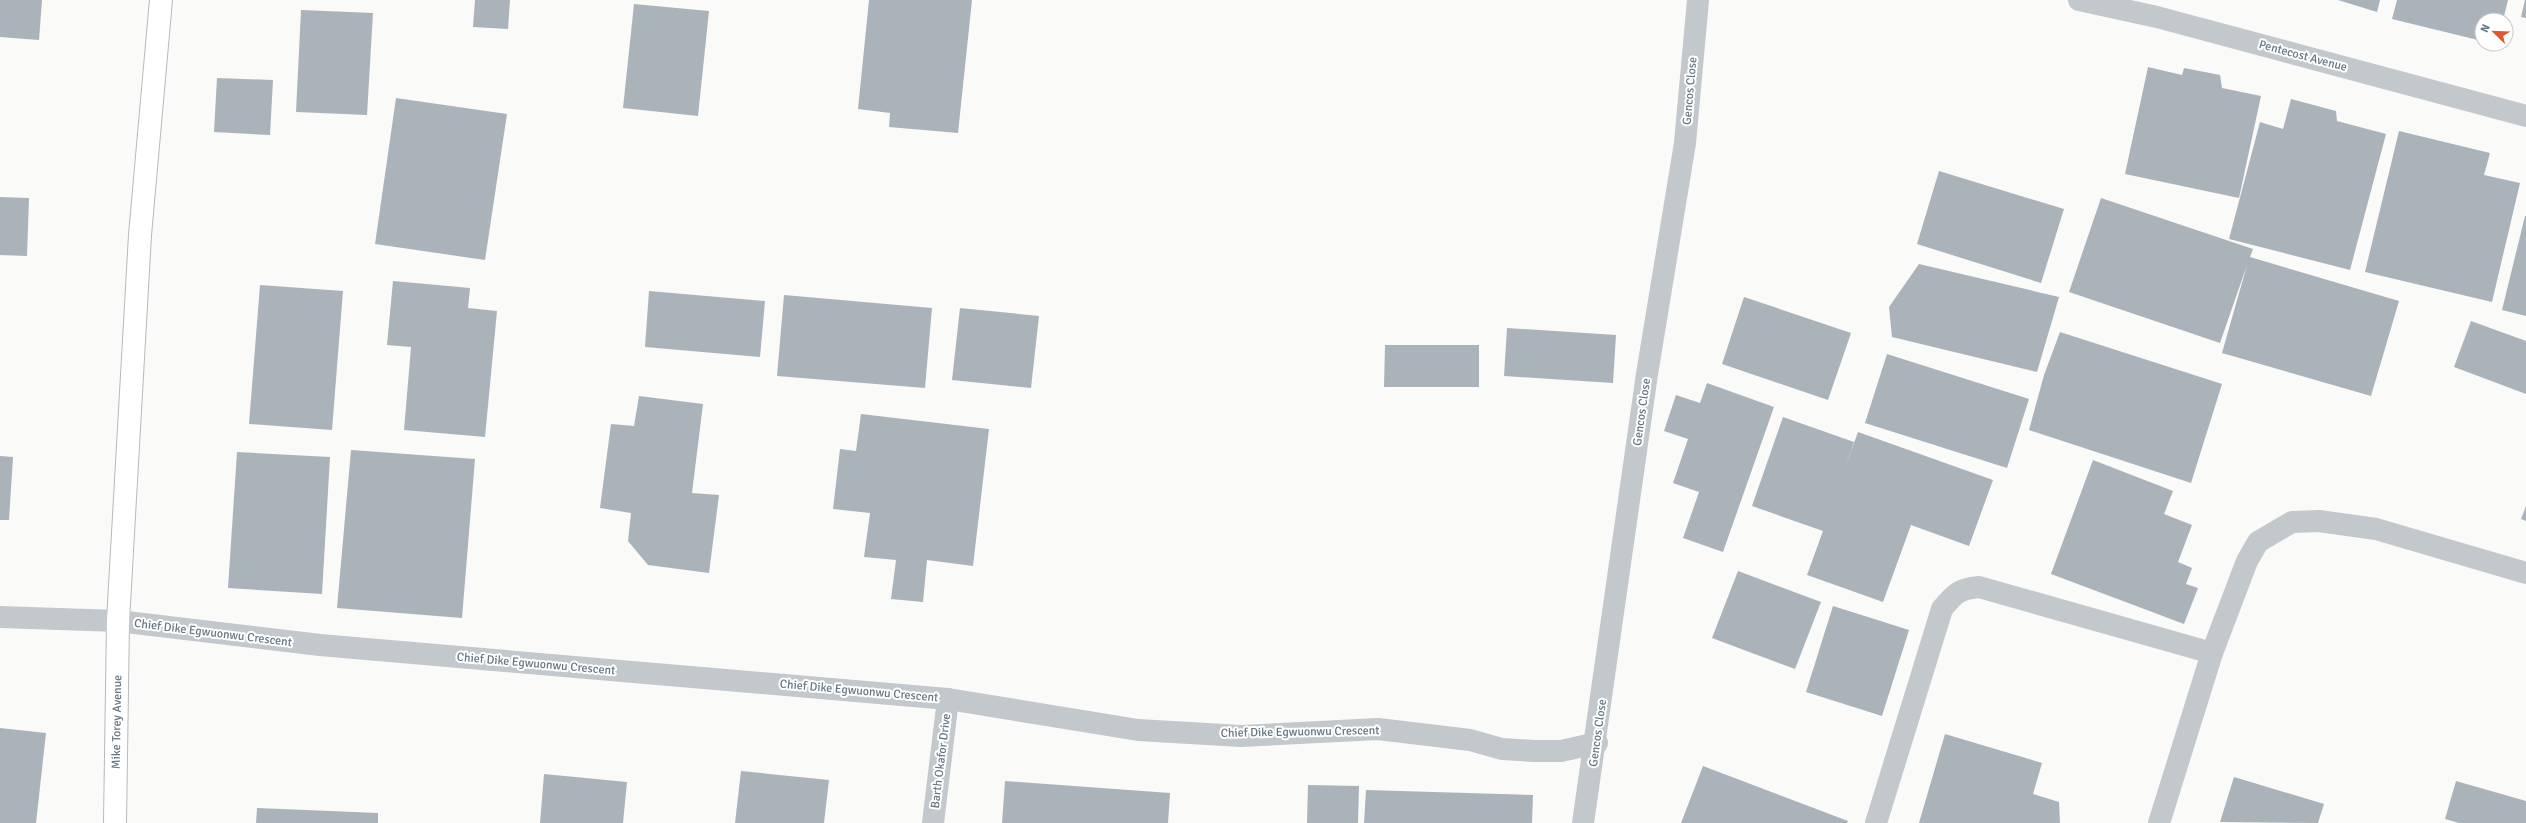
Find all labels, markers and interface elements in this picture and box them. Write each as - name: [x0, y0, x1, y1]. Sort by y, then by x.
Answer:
- north arrow: [2474, 12, 2514, 52]
- text: N: [2478, 22, 2493, 34]
- street label: Pentecost Avenue: [2257, 37, 2349, 75]
- street label: Gencos Close: [1680, 56, 1700, 126]
- street label: Gencos Close: [1630, 377, 1654, 447]
- street label: Chief Dike Egwuonwu Crescent: [133, 616, 293, 650]
- street label: Chief Dike Egwuonwu Crescent: [456, 650, 616, 678]
- street label: Mike Torey Avenue: [109, 675, 125, 769]
- street label: Chief Dike Egwuonwu Crescent: [779, 677, 939, 705]
- street label: Gencos Close: [1586, 698, 1610, 768]
- street label: Barth Okafor Drive: [928, 713, 954, 809]
- street label: Chief Dike Egwuonwu Crescent: [1220, 723, 1380, 741]

